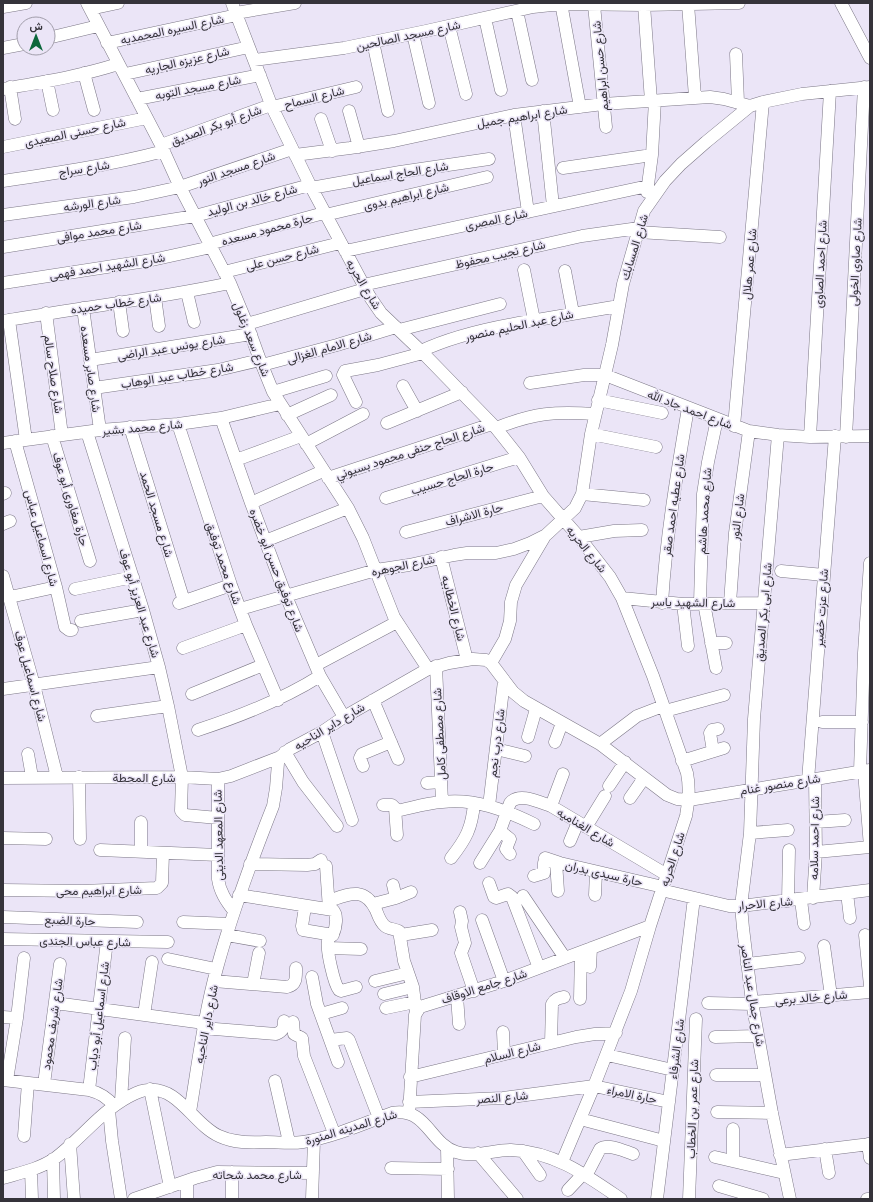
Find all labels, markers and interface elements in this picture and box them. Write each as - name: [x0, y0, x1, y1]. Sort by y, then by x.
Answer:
- street label: شارع السيره المحمديه: [119, 11, 225, 49]
- north arrow: [16, 16, 56, 56]
- street label: شارع مسجد الصالحين: [354, 17, 462, 55]
- text: ش: [29, 19, 43, 33]
- street label: شارع حسن ابراهيم: [589, 20, 613, 112]
- street label: شارع عزيزه الجاريه: [143, 43, 231, 79]
- street label: شارع مسجد التوبه: [154, 71, 243, 105]
- street label: شارع السماح: [282, 82, 346, 114]
- street label: شارع ابراهيم جميل: [476, 101, 569, 133]
- street label: شارع أبو بكر الصديق: [169, 102, 264, 150]
- street label: شارع حسنى الصعيدى: [23, 114, 127, 152]
- street label: شارع مسجد النور: [194, 148, 277, 191]
- street label: شارع سراج: [57, 157, 111, 181]
- street label: شارع الحاج اسماعيل: [351, 158, 450, 190]
- street label: شارع ابراهيم بدوى: [362, 179, 451, 215]
- street label: شارع خالد بن الوليد: [205, 181, 299, 221]
- street label: شارع الورشه: [62, 192, 122, 216]
- street label: شارع المصرى: [463, 205, 529, 235]
- street label: حارة محمود مسعده: [220, 210, 315, 249]
- street label: شارع المسابك: [617, 212, 653, 282]
- street label: شارع محمد موافى: [55, 217, 143, 247]
- street label: شارع صاوى الخولى: [845, 217, 867, 307]
- street label: شارع احمد الصاوى: [810, 220, 832, 308]
- street label: شارع عمر هلال: [738, 228, 762, 300]
- street label: شارع نجيب محفوظ: [453, 236, 547, 274]
- street label: شارع حسن على: [244, 241, 321, 275]
- street label: شارع الشهيد احمد فهمى: [48, 249, 166, 285]
- street label: شارع الحريه: [341, 256, 385, 313]
- street label: شارع خطاب حميده: [70, 289, 163, 319]
- street label: شارع سعد زغلول: [228, 299, 274, 379]
- street label: شارع عبد الحليم منصور: [462, 306, 575, 346]
- street label: شارع صابر مسعده: [76, 325, 104, 413]
- street label: شارع الامام الغزالى: [285, 328, 374, 368]
- street label: شارع يونس عبد الراضى: [116, 331, 226, 365]
- street label: شارع صلاح سالم: [39, 334, 67, 415]
- street label: شارع خطاب عبد الوهاب: [120, 359, 235, 393]
- street label: شارع احمد جاد الله: [645, 386, 735, 434]
- street label: شارع محمد بشير: [100, 416, 183, 440]
- street label: شارع الحاج حنفى محمود بسيوني: [334, 420, 487, 485]
- street label: حارة مغاورى أبو عوف: [49, 450, 92, 548]
- street label: شارع عطيه احمد صقر: [658, 453, 690, 558]
- street label: حارة الحاج حسيب: [409, 458, 496, 500]
- street label: شارع محمد هاشم: [693, 467, 717, 555]
- street label: شارع مسجد الحمد: [135, 469, 177, 559]
- street label: شارع اسماعيل عباس: [20, 488, 62, 588]
- street label: شارع النور: [727, 493, 749, 542]
- street label: حارة الاشراف: [443, 499, 505, 530]
- street label: شارع توفيق حسن أبو خضره: [245, 506, 307, 635]
- street label: شارع محمد توفيق: [201, 520, 245, 607]
- street label: شارع الحريه: [562, 522, 611, 577]
- street label: شارع عبد العزيز أبو عوف: [114, 546, 164, 660]
- street label: شارع الجوهره: [370, 551, 437, 581]
- street label: شارع ابى بكر الصديق: [751, 562, 777, 662]
- street label: شارع عزت خضير: [811, 568, 833, 649]
- street label: شارع الخطابيه: [437, 574, 469, 643]
- street label: شارع الشهيد ياسر: [650, 594, 735, 612]
- street label: شارع اسماعيل عوف: [10, 629, 50, 724]
- street label: شارع مصطفى كامل: [429, 688, 451, 780]
- street label: شارع داير الناحيه: [291, 699, 368, 755]
- street label: شارع درب نجم: [484, 708, 510, 778]
- street label: شارع المحطة: [113, 770, 175, 787]
- street label: شارع منصور غنام: [739, 770, 822, 800]
- street label: شارع المعهد الدينى: [210, 789, 228, 881]
- street label: شارع احمد سلامه: [806, 796, 824, 880]
- street label: شارع الغناميه: [553, 804, 618, 852]
- street label: شارع الحريه: [656, 830, 690, 889]
- street label: حارة سيدى بدران: [564, 857, 644, 890]
- street label: شارع ابراهيم محى: [56, 882, 142, 900]
- street label: شارع الاحرار: [736, 893, 794, 915]
- street label: حارة الضبع: [44, 912, 96, 930]
- street label: شارع عباس الجندى: [39, 933, 131, 951]
- street label: شارع جمال عبد الناصر: [735, 941, 769, 1048]
- street label: شارع اسماعيل أبو دياب: [84, 961, 114, 1072]
- street label: شارع جامع الاوقاف: [439, 965, 529, 1009]
- street label: شارع شريف محمود: [38, 977, 68, 1071]
- street label: شارع داير الناحيه: [191, 983, 223, 1065]
- street label: شارع خالد برعى: [774, 986, 848, 1010]
- street label: شارع الشرفاء: [665, 1018, 689, 1080]
- street label: شارع السلام: [482, 1038, 542, 1068]
- street label: شارع عمر بن الخطاب: [683, 1059, 703, 1159]
- street label: حارة الامراء: [606, 1081, 658, 1108]
- street label: شارع النصر: [474, 1087, 529, 1109]
- street label: شارع المدينه المنورة: [303, 1106, 399, 1150]
- street label: شارع محمد شحاته: [212, 1167, 302, 1184]

